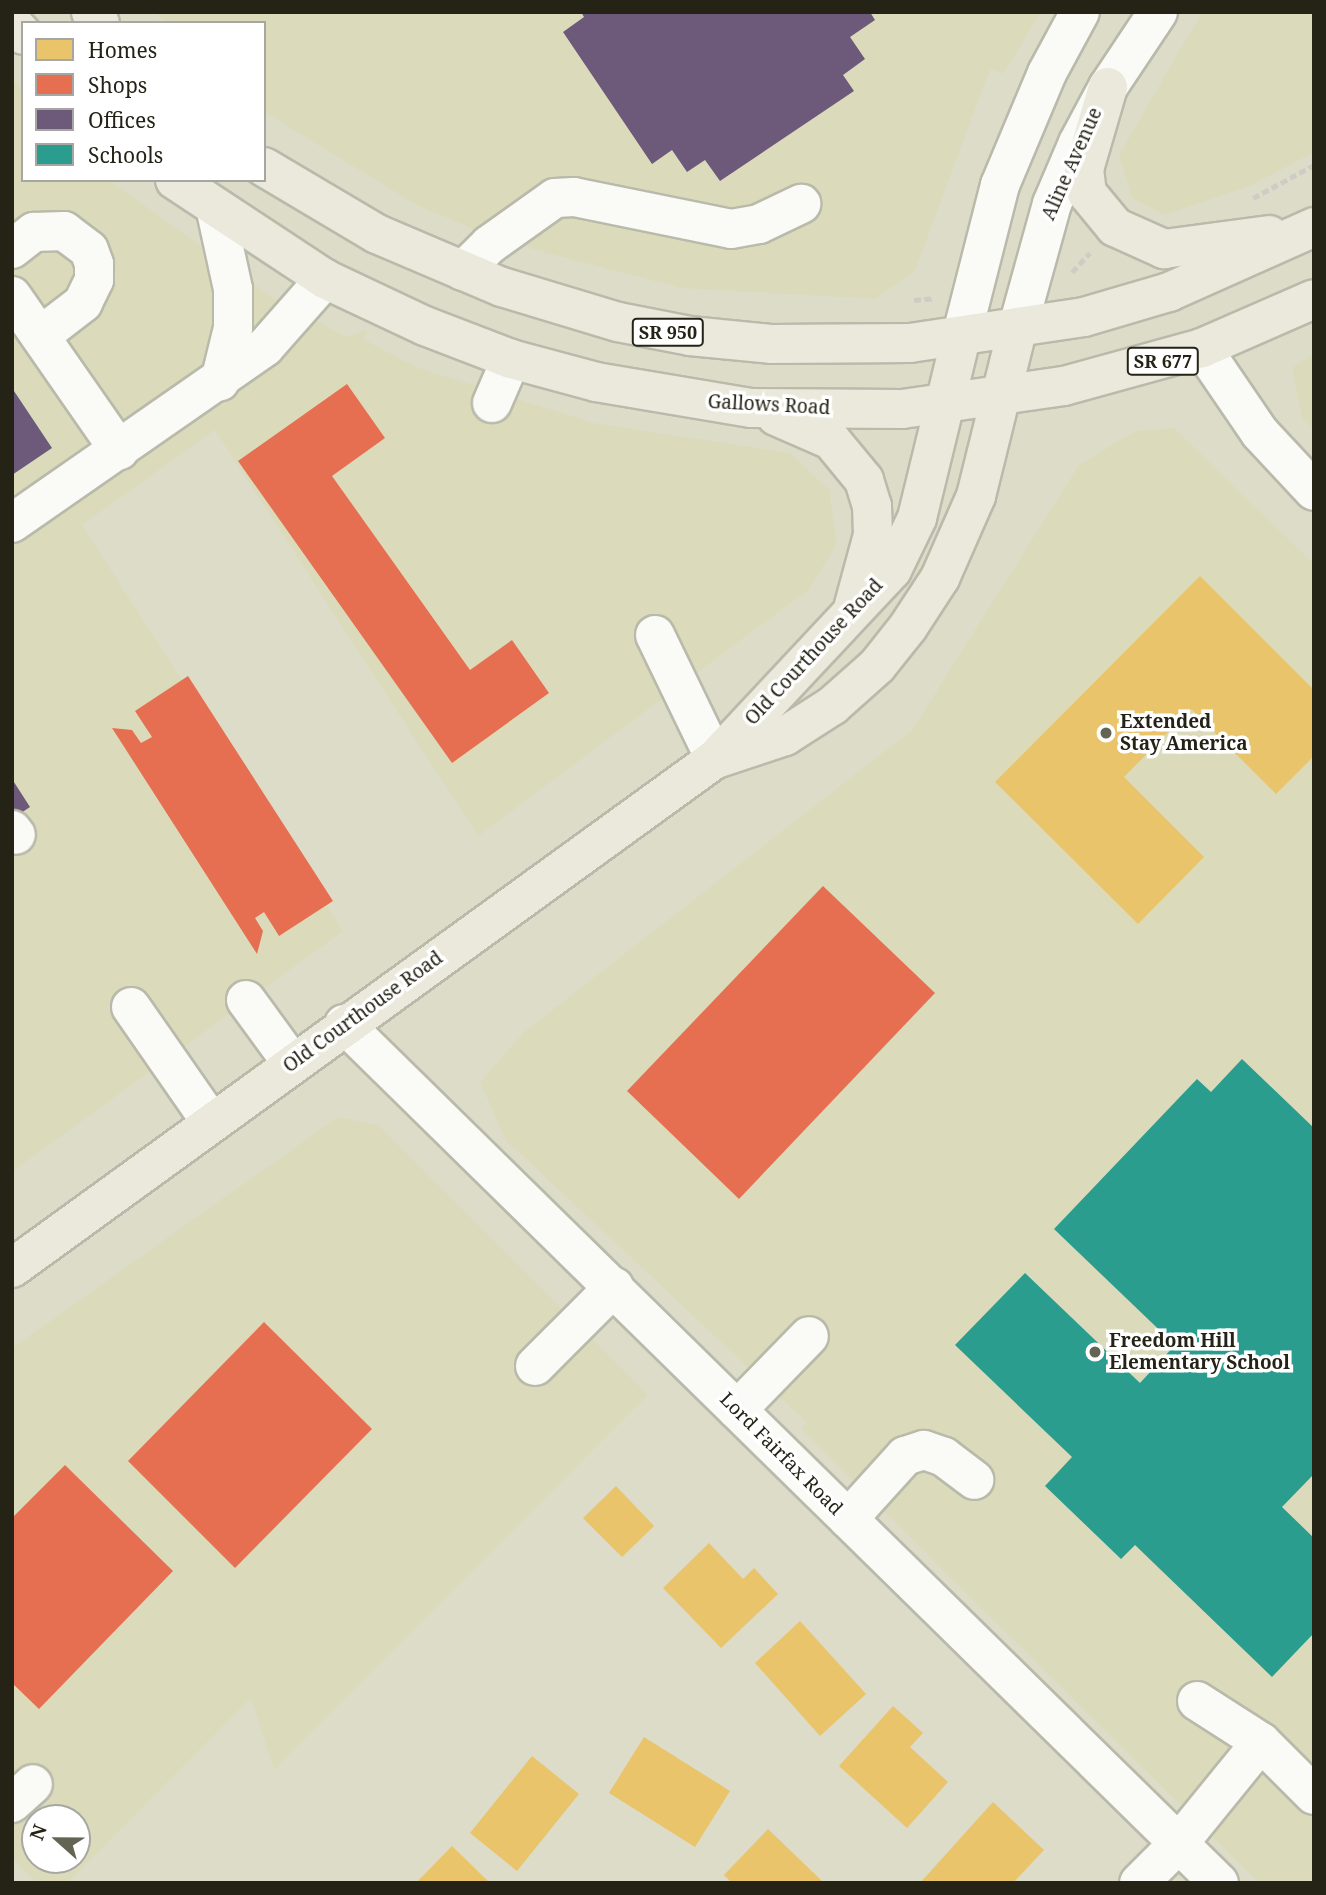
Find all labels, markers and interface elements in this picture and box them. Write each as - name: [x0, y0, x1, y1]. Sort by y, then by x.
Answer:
- legend: [21, 21, 266, 182]
- text: Homes: [88, 36, 157, 64]
- text: Shops: [88, 71, 147, 99]
- street label: Aline Avenue: [1037, 104, 1107, 224]
- text: Offices: [88, 106, 156, 134]
- text: Schools: [88, 141, 163, 169]
- road number: SR 950: [631, 318, 705, 346]
- road number: SR 677: [1126, 346, 1200, 376]
- street label: Gallows Road: [707, 390, 831, 420]
- street label: Old Courthouse Road: [740, 574, 888, 730]
- place label: Extended Stay America: [1120, 711, 1248, 755]
- marker: Extended Stay America: [1098, 725, 1114, 741]
- street label: Old Courthouse Road: [279, 947, 447, 1077]
- place label: Freedom Hill Elementary School: [1109, 1330, 1290, 1374]
- marker: Freedom Hill Elementary School: [1087, 1344, 1103, 1360]
- street label: Lord Fairfax Road: [715, 1388, 847, 1520]
- north arrow: [21, 1804, 91, 1874]
- text: N: [23, 1821, 53, 1844]

